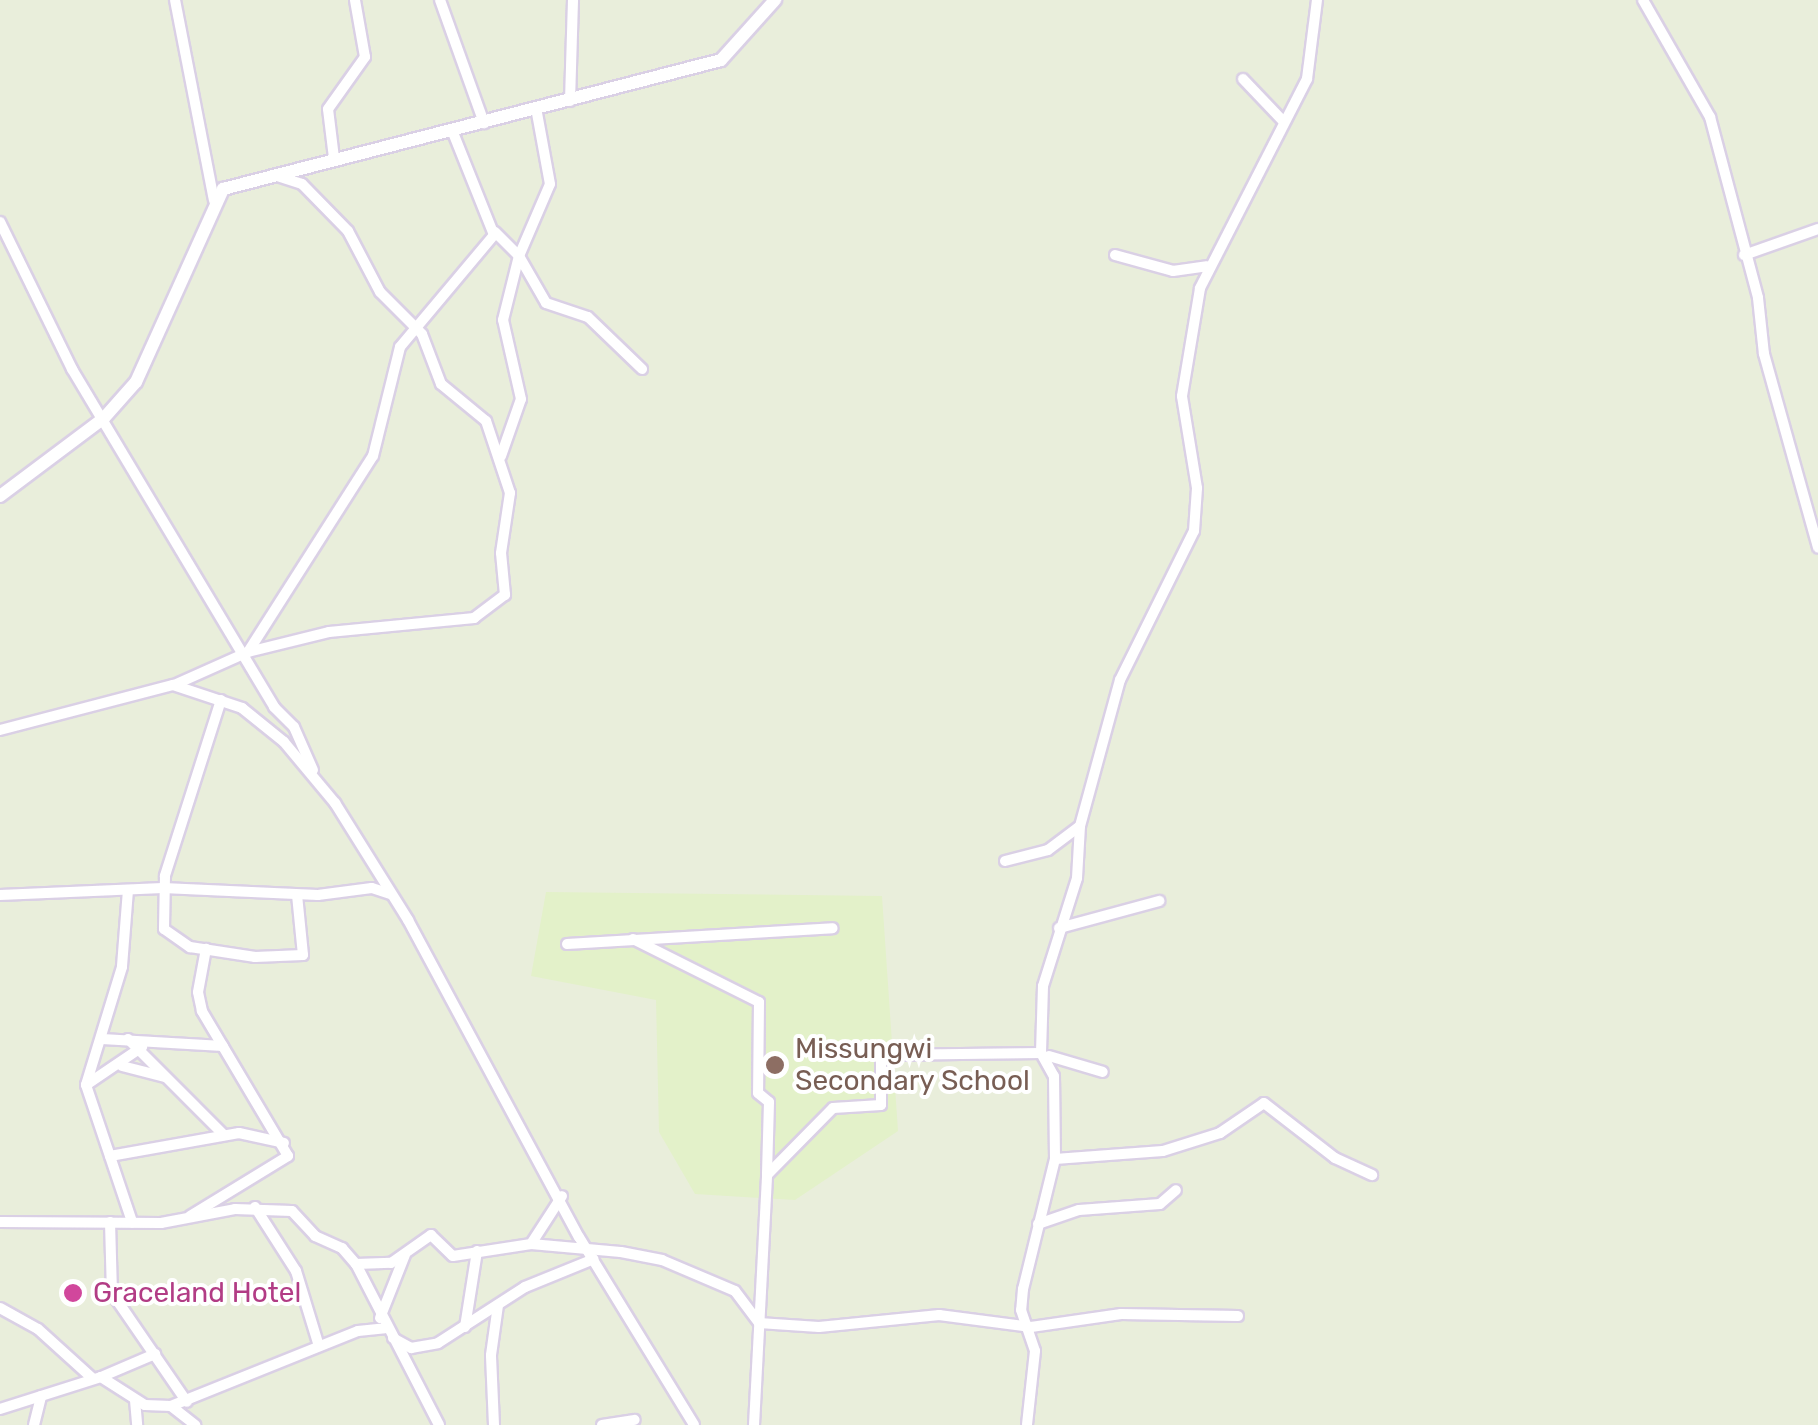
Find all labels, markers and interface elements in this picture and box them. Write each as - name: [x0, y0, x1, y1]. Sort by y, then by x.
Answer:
- place label: Missungwi Secondary School: [795, 1032, 1031, 1098]
- marker: Missungwi Secondary School: [764, 1054, 786, 1076]
- place label: Graceland Hotel: [93, 1276, 301, 1310]
- marker: Graceland Hotel: [62, 1282, 84, 1304]

